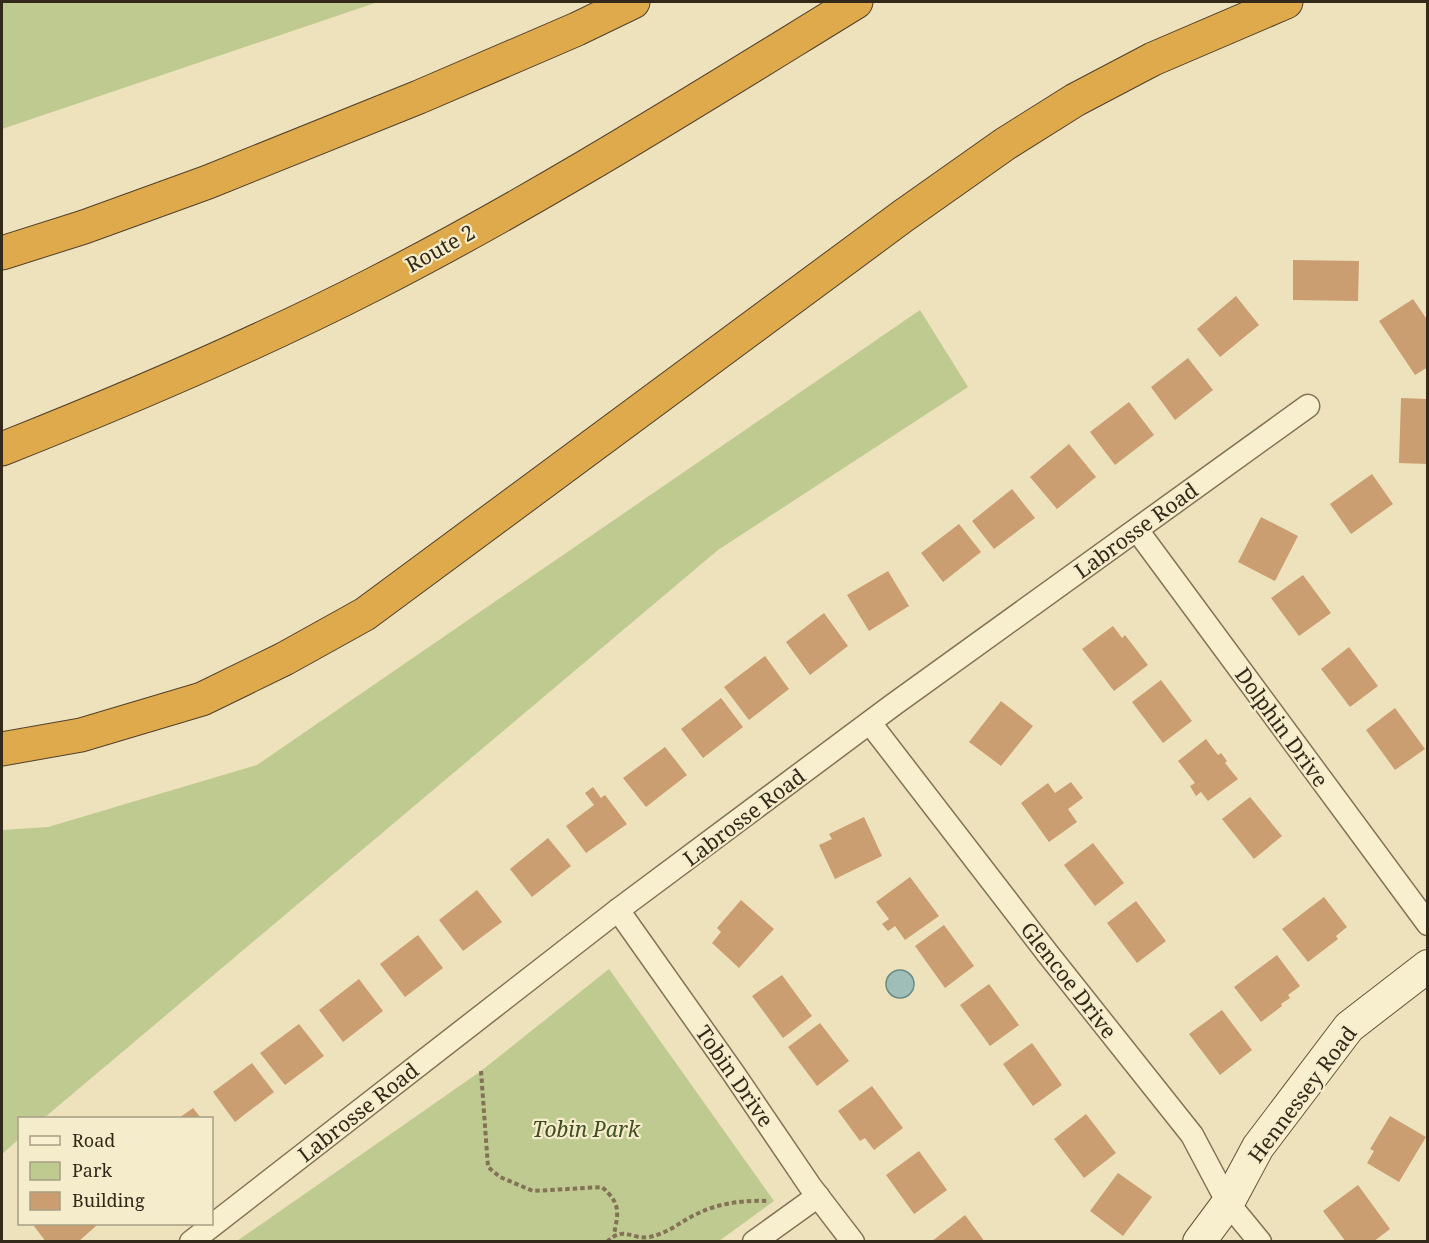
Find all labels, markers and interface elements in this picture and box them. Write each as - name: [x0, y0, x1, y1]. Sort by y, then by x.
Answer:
- street label: Route 2: [400, 218, 480, 278]
- street label: Labrosse Road: [1069, 476, 1203, 584]
- street label: Dolphin Drive: [1229, 662, 1335, 792]
- street label: Labrosse Road: [677, 762, 811, 872]
- street label: Glencoe Drive: [1015, 916, 1123, 1044]
- street label: Tobin Drive: [690, 1020, 780, 1132]
- street label: Hennessey Road: [1241, 1020, 1363, 1168]
- street label: Labrosse Road: [292, 1056, 424, 1168]
- park label: Tobin Park: [532, 1115, 641, 1143]
- legend: [18, 1117, 213, 1225]
- text: Road: [72, 1128, 115, 1152]
- text: Park: [72, 1158, 112, 1182]
- text: Building: [72, 1188, 145, 1212]

